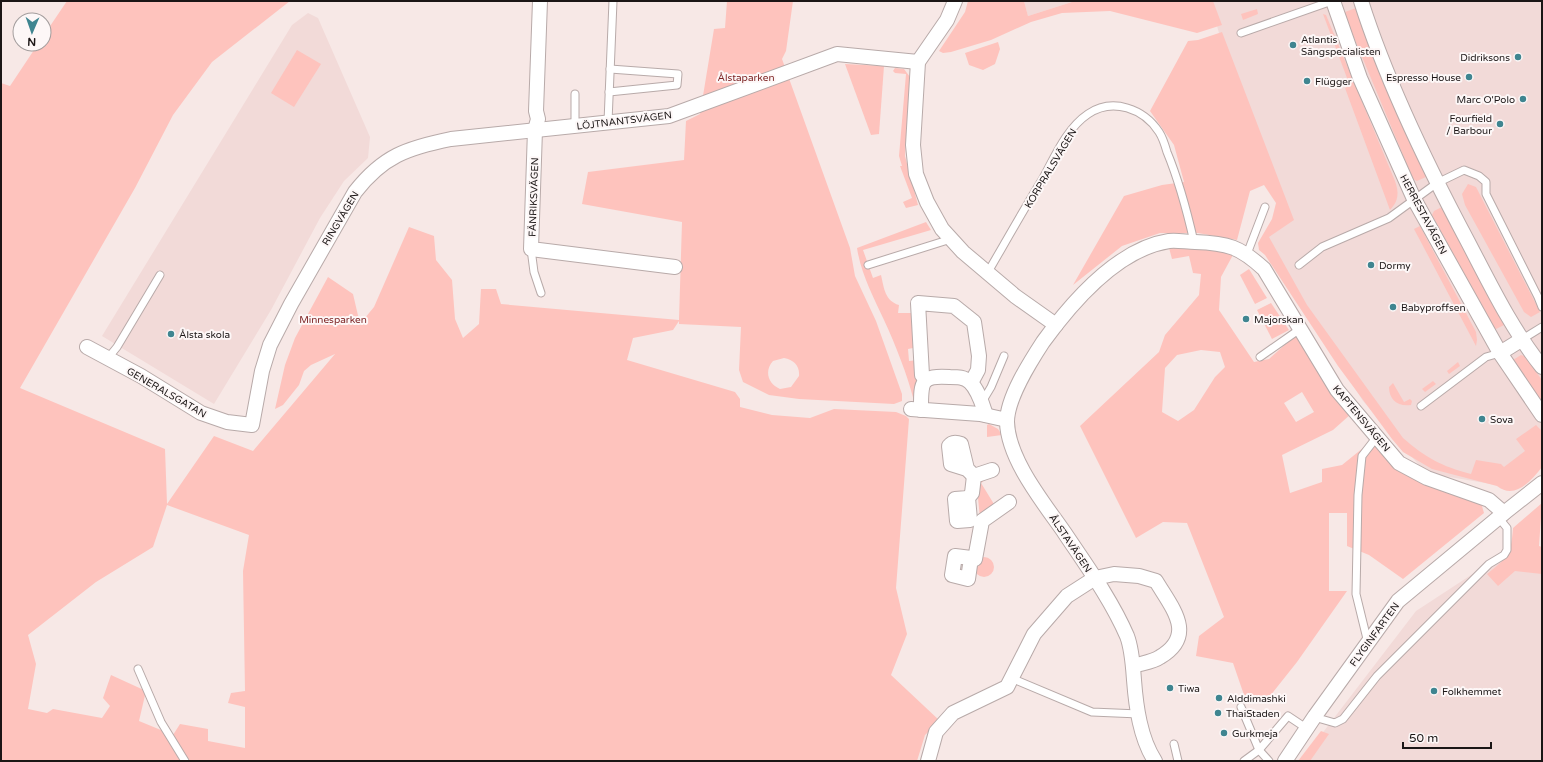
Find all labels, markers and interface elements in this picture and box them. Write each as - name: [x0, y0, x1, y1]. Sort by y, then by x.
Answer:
- north arrow: [12, 12, 52, 52]
- place label: Atlantis Sängspecialisten: [1301, 34, 1381, 58]
- text: N: [27, 35, 36, 48]
- marker: Atlantis Sängspecialisten: [1288, 40, 1298, 50]
- place label: Didriksons: [1460, 52, 1510, 64]
- marker: Didriksons: [1513, 52, 1523, 62]
- park label: Ålstaparken: [718, 72, 774, 84]
- place label: Espresso House: [1386, 72, 1461, 84]
- marker: Espresso House: [1464, 72, 1474, 82]
- marker: Flügger: [1302, 76, 1312, 86]
- place label: Flügger: [1315, 76, 1352, 88]
- place label: Marc O'Polo: [1457, 94, 1515, 106]
- marker: Marc O'Polo: [1518, 94, 1528, 104]
- street label: LÖJTNANTSVÄGEN: [576, 109, 672, 133]
- place label: Fourfield / Barbour: [1446, 113, 1492, 137]
- marker: Fourfield / Barbour: [1495, 119, 1505, 129]
- street label: KORPRALSVÄGEN: [1022, 127, 1079, 210]
- street label: FÄNRIKSVÄGEN: [527, 157, 541, 237]
- street label: HERRESTAVÄGEN: [1397, 173, 1449, 256]
- street label: RINGVÄGEN: [320, 189, 362, 248]
- marker: Dormy: [1366, 260, 1376, 270]
- place label: Dormy: [1379, 260, 1411, 272]
- marker: Babyproffsen: [1388, 302, 1398, 312]
- place label: Babyproffsen: [1401, 302, 1465, 314]
- park label: Minnesparken: [299, 314, 367, 326]
- marker: Majorskan: [1241, 314, 1251, 324]
- place label: Majorskan: [1254, 314, 1304, 326]
- marker: Ålsta skola: [166, 329, 176, 339]
- place label: Ålsta skola: [179, 329, 230, 341]
- street label: GENERALSGATAN: [124, 365, 209, 421]
- street label: KAPTENSVÄGEN: [1330, 383, 1393, 454]
- marker: Sova: [1477, 414, 1487, 424]
- place label: Sova: [1490, 414, 1513, 426]
- street label: ÅLSTAVÄGEN: [1046, 512, 1094, 575]
- street label: FLYGINFARTEN: [1348, 600, 1402, 669]
- marker: Tiwa: [1165, 683, 1175, 693]
- place label: Tiwa: [1178, 683, 1200, 695]
- marker: Folkhemmet: [1429, 686, 1439, 696]
- place label: Folkhemmet: [1442, 686, 1501, 698]
- marker: Alddimashki: [1214, 693, 1224, 703]
- place label: Alddimashki: [1227, 693, 1286, 705]
- marker: ThaiStaden: [1213, 708, 1223, 718]
- place label: ThaiStaden: [1226, 708, 1280, 720]
- scale bar: [1403, 724, 1491, 750]
- marker: Gurkmeja: [1219, 728, 1229, 738]
- place label: Gurkmeja: [1232, 728, 1278, 740]
- text: 50 m: [1409, 731, 1438, 745]

